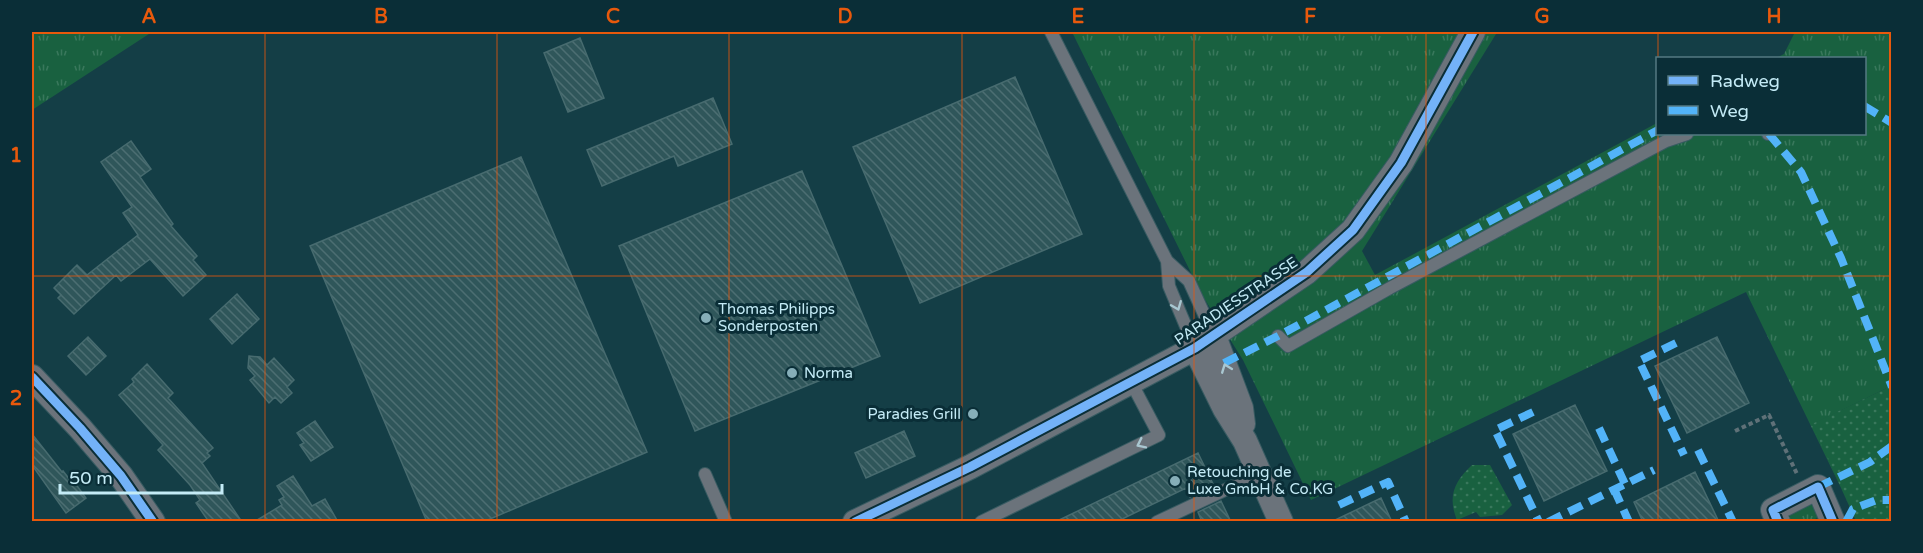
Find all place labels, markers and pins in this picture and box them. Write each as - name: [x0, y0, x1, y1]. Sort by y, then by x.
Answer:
- place label: Thomas Philipps Sonderposten: [718, 300, 835, 335]
- marker: Thomas Philipps Sonderposten: [699, 311, 713, 325]
- place label: Norma: [804, 364, 853, 382]
- marker: Norma: [785, 366, 799, 380]
- place label: Paradies Grill: [868, 405, 961, 423]
- marker: Paradies Grill: [966, 407, 980, 421]
- place label: Retouching de Luxe GmbH & Co.KG: [1187, 463, 1333, 498]
- marker: Retouching de Luxe GmbH & Co.KG: [1168, 474, 1182, 488]

